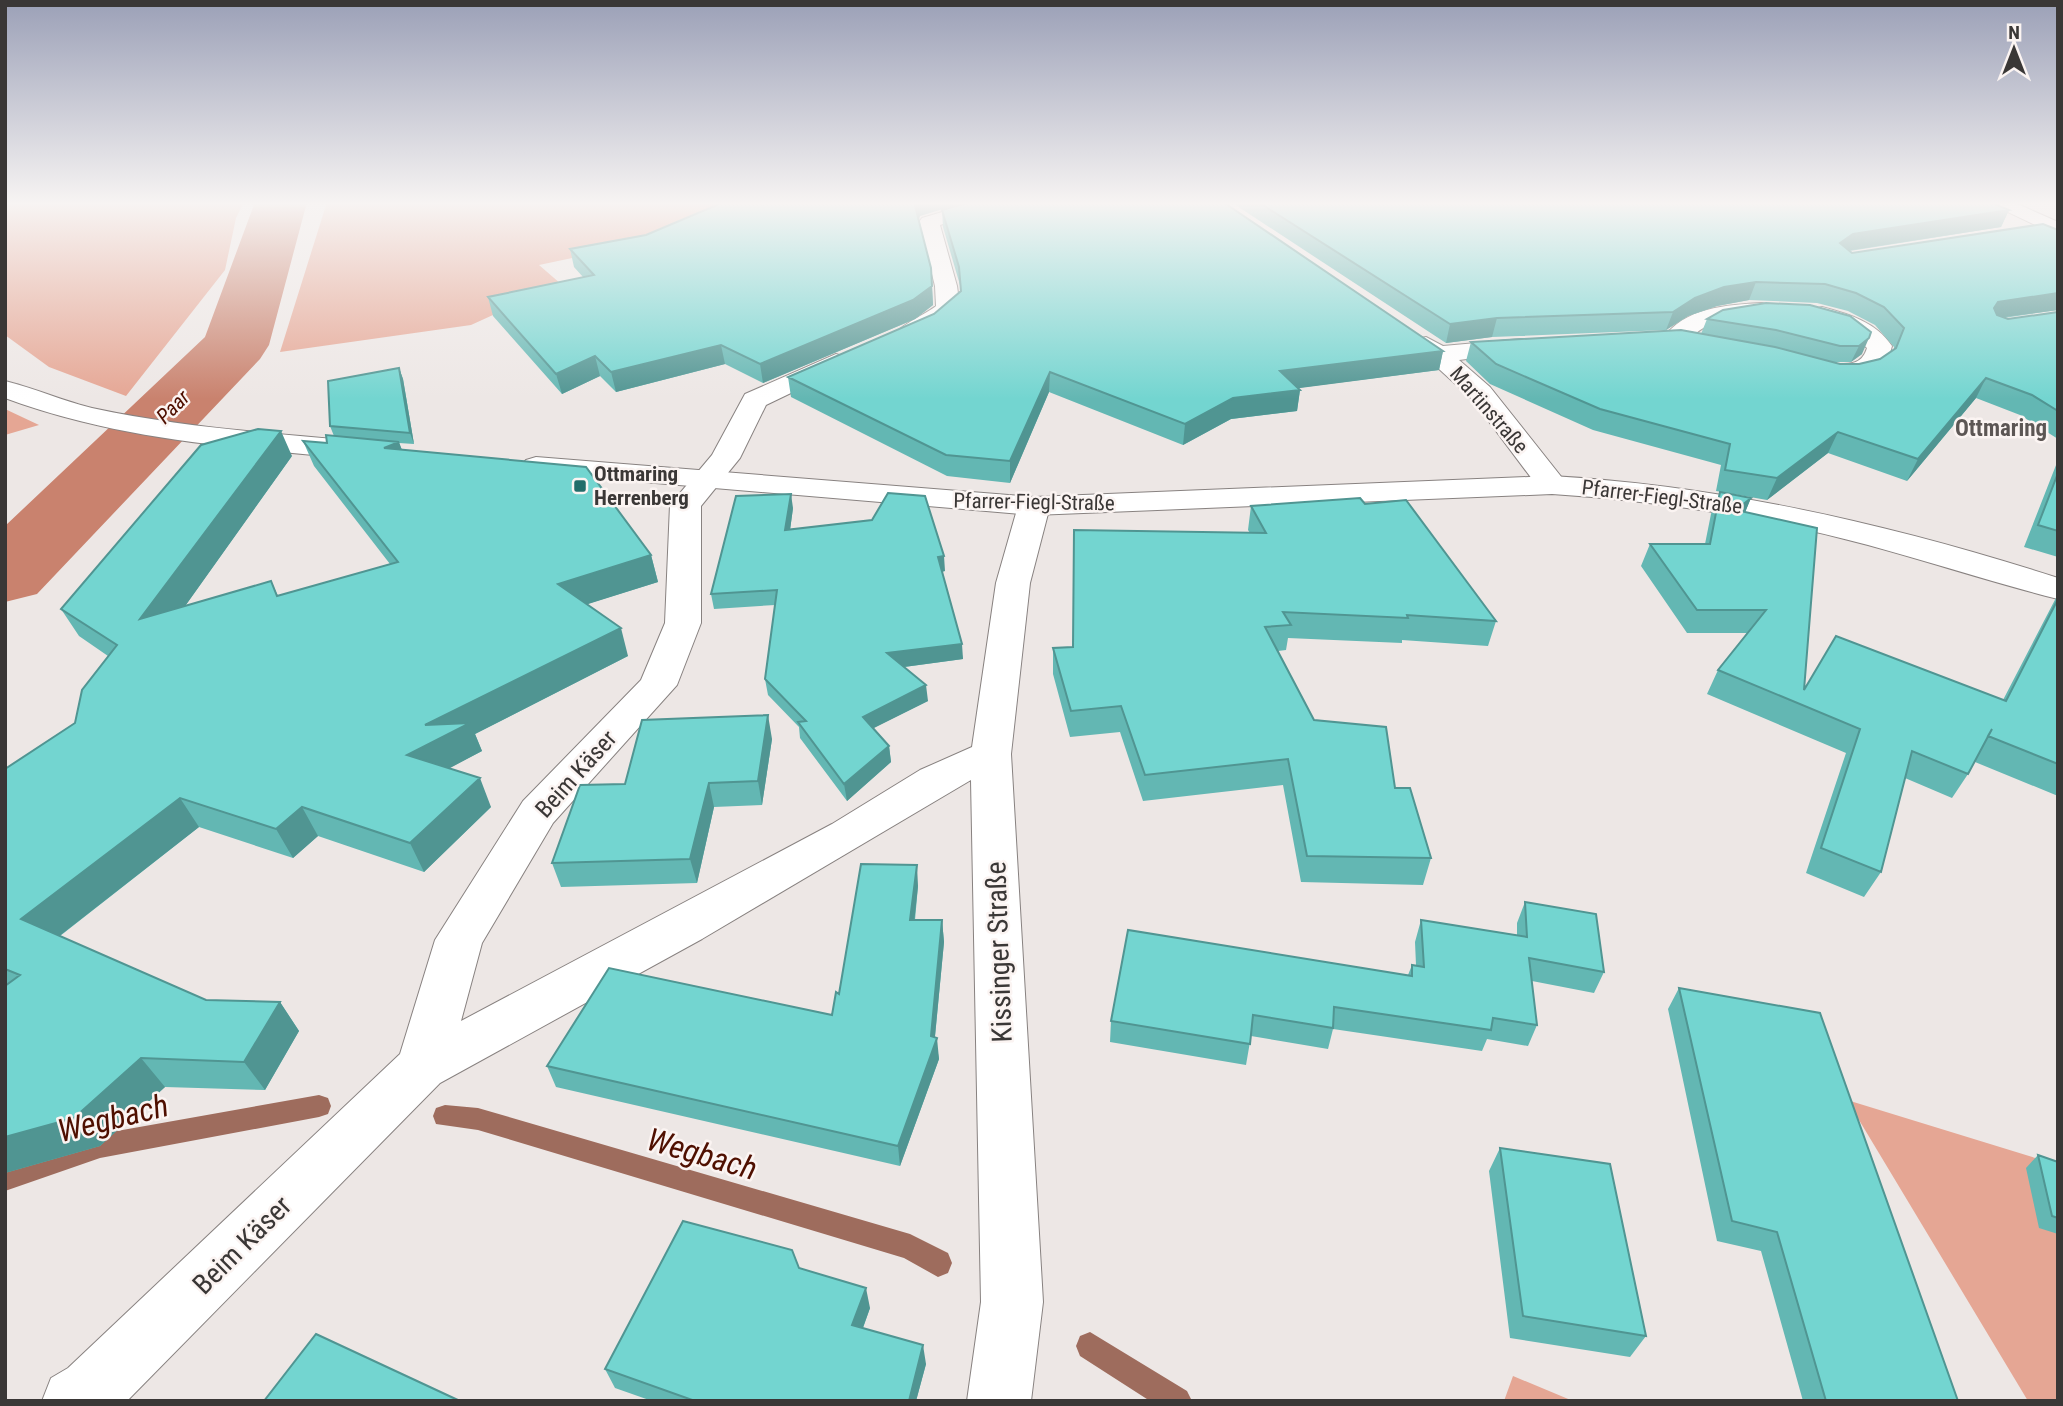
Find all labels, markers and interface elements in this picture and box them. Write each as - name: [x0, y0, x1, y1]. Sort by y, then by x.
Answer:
- north arrow: [1979, 14, 2049, 84]
- text: N: [2008, 21, 2020, 44]
- street label: Martinstraße: [1445, 362, 1533, 458]
- water label: Paar: [151, 385, 195, 429]
- district label: Ottmaring: [1955, 415, 2047, 442]
- place label: Ottmaring Herrenberg: [594, 462, 689, 510]
- street label: Pfarrer-Fiegl-Straße: [1580, 475, 1744, 519]
- marker: Ottmaring Herrenberg: [572, 478, 588, 494]
- street label: Pfarrer-Fiegl-Straße: [953, 489, 1115, 515]
- street label: Beim Käser: [530, 725, 622, 823]
- street label: Kissinger Straße: [979, 861, 1019, 1043]
- water label: Wegbach: [54, 1086, 172, 1150]
- water label: Wegbach: [643, 1120, 761, 1188]
- street label: Beim Käser: [186, 1189, 298, 1301]

